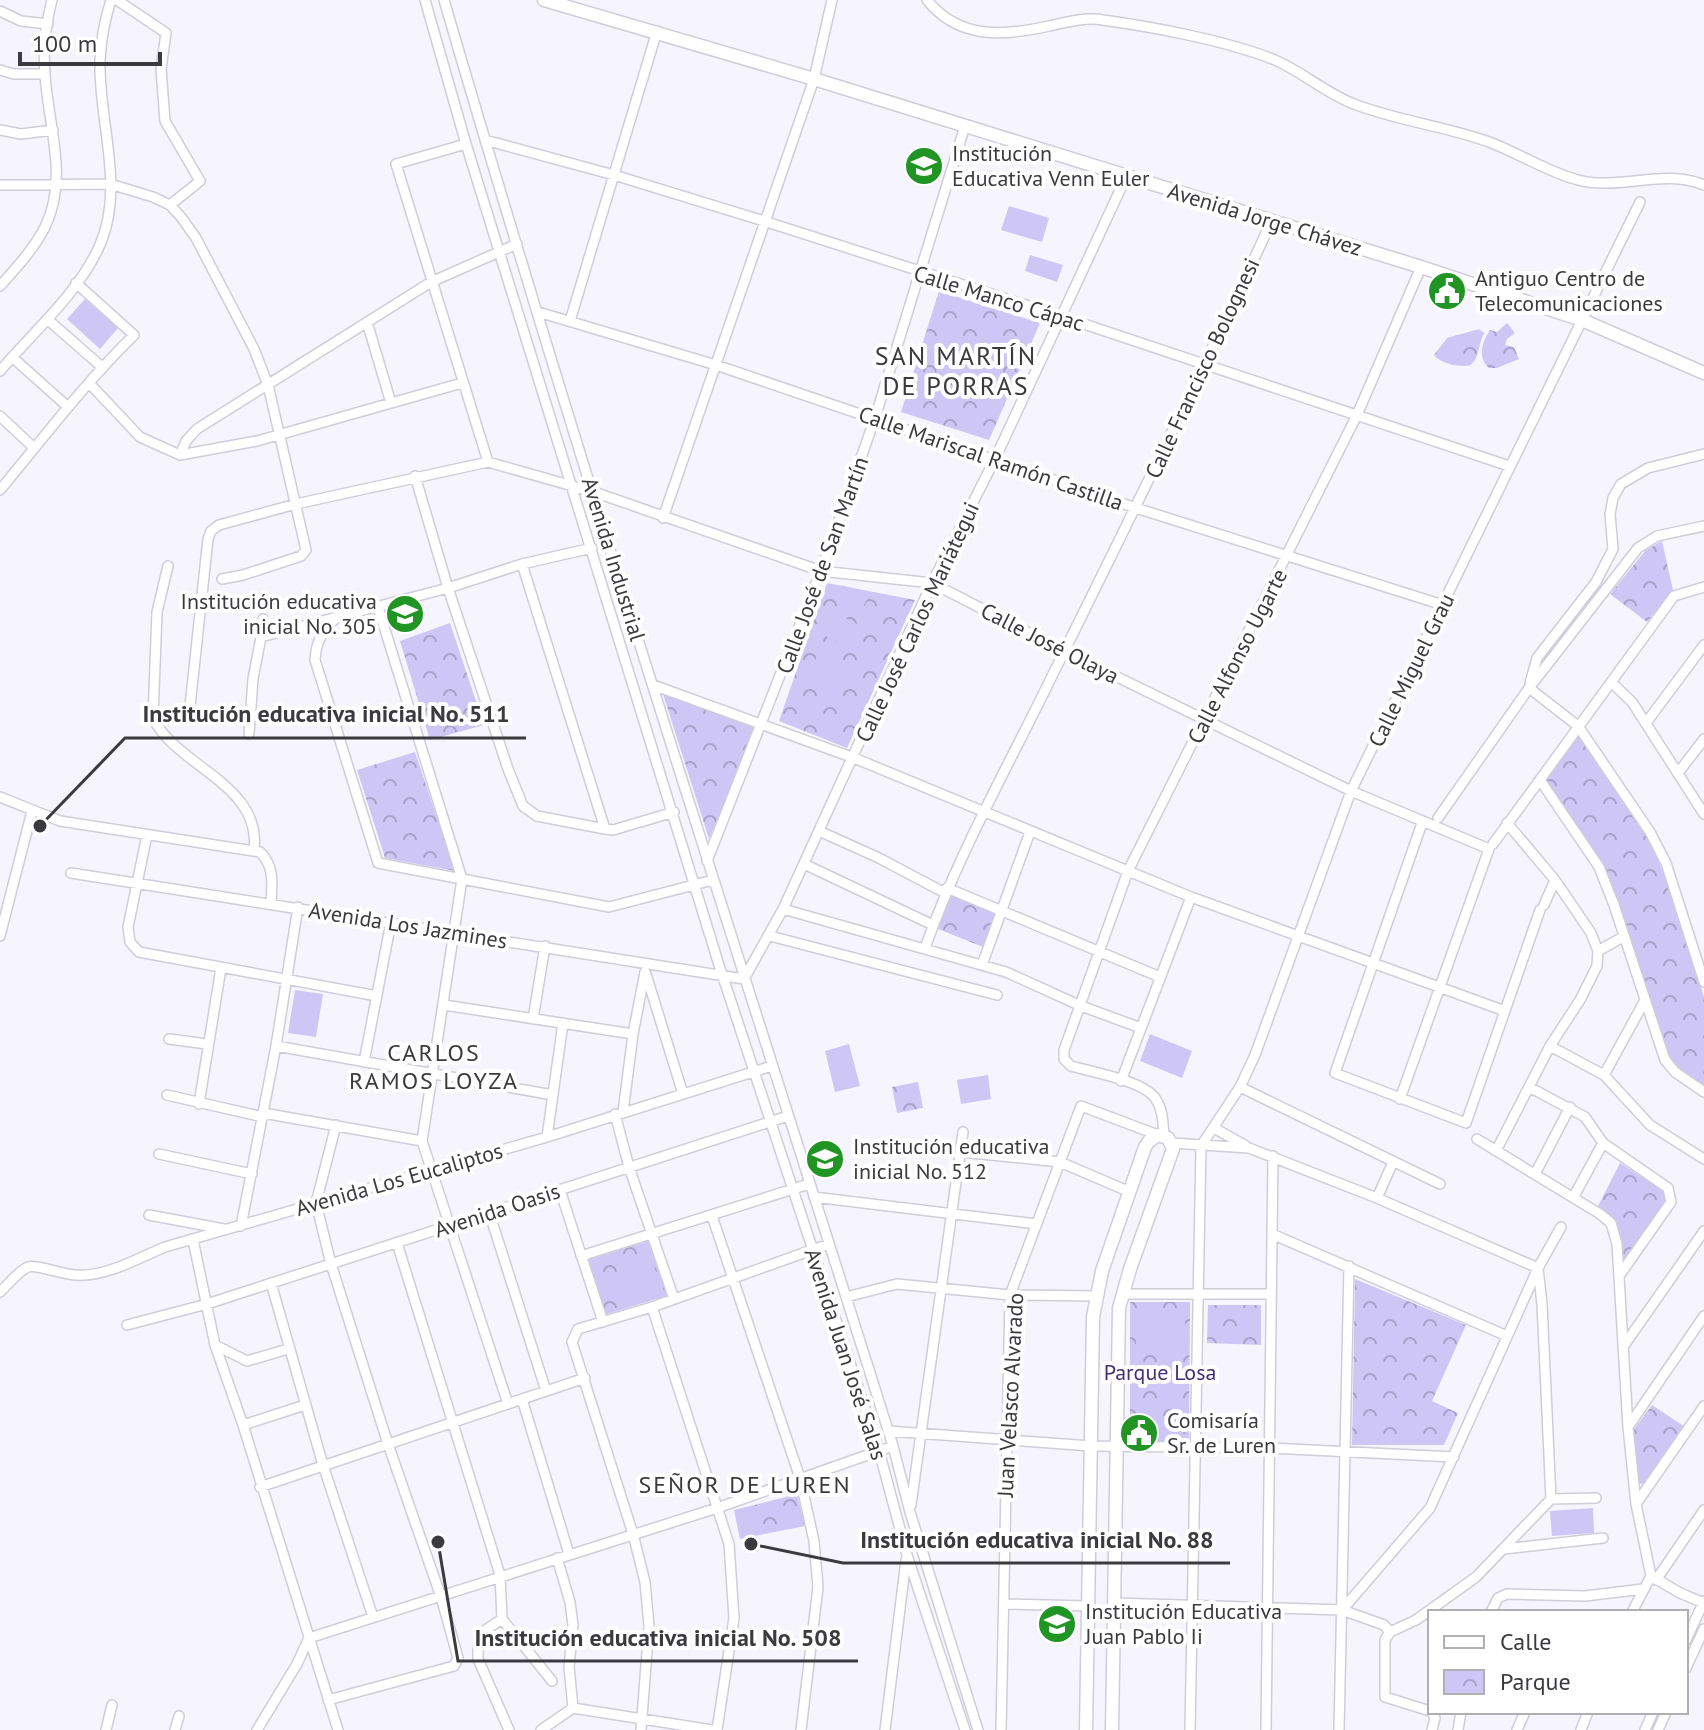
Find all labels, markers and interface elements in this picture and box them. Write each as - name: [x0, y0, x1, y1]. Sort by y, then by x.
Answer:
- scale bar: [20, 16, 160, 66]
- text: 100 m: [32, 28, 97, 59]
- place label: Institución Educativa Venn Euler: [952, 139, 1150, 192]
- school or university icon: Institución Educativa Venn Euler: [903, 145, 945, 187]
- street label: Avenida Jorge Chávez: [1165, 176, 1365, 262]
- street label: Calle Francisco Bolognesi: [1139, 253, 1265, 483]
- street label: Calle Manco Cápac: [910, 259, 1088, 337]
- place label: Antiguo Centro de Telecomunicaciones: [1475, 264, 1663, 317]
- public building icon: Antiguo Centro de Telecomunicaciones: [1426, 270, 1468, 312]
- district label: SAN MARTÍN DE PORRAS: [875, 339, 1037, 402]
- street label: Calle Mariscal Ramón Castilla: [855, 400, 1127, 516]
- street label: Calle José de San Martín: [770, 453, 874, 677]
- street label: Avenida Industrial: [576, 474, 652, 645]
- street label: Calle José Carlos Mariátegui: [849, 497, 985, 747]
- street label: Calle Alfonso Ugarte: [1181, 564, 1293, 748]
- place label: Institución educativa inicial No. 305: [181, 587, 377, 640]
- street label: Calle Miguel Grau: [1362, 589, 1460, 751]
- school or university icon: Institución educativa inicial No. 305: [384, 593, 426, 635]
- street label: Calle José Olaya: [976, 596, 1124, 690]
- callout: Institución educativa inicial No. 511: [125, 690, 526, 738]
- text: Institución educativa inicial No. 511: [142, 698, 510, 729]
- street label: Avenida Los Jazmines: [307, 895, 509, 955]
- district label: CARLOS RAMOS LOYZA: [349, 1037, 519, 1096]
- place label: Institución educativa inicial No. 512: [853, 1132, 1049, 1185]
- street label: Avenida Los Eucaliptos: [292, 1136, 506, 1222]
- school or university icon: Institución educativa inicial No. 512: [804, 1138, 846, 1180]
- street label: Avenida Oasis: [431, 1177, 563, 1243]
- street label: Avenida Juan José Salas: [799, 1245, 893, 1463]
- street label: Juan Velasco Alvarado: [991, 1292, 1029, 1499]
- park label: Parque Losa: [1104, 1358, 1216, 1386]
- place label: Comisaría Sr. de Luren: [1167, 1406, 1276, 1459]
- public building icon: Comisaría Sr. de Luren: [1118, 1412, 1160, 1454]
- district label: SEÑOR DE LUREN: [638, 1469, 852, 1500]
- callout: Institución educativa inicial No. 88: [843, 1515, 1230, 1563]
- text: Institución educativa inicial No. 88: [860, 1524, 1214, 1555]
- place label: Institución Educativa Juan Pablo Ii: [1084, 1597, 1282, 1650]
- school or university icon: Institución Educativa Juan Pablo Ii: [1036, 1603, 1078, 1645]
- legend: [1428, 1610, 1688, 1714]
- callout: Institución educativa inicial No. 508: [458, 1613, 858, 1661]
- text: Institución educativa inicial No. 508: [474, 1622, 842, 1653]
- text: Calle: [1500, 1626, 1551, 1657]
- text: Parque: [1500, 1666, 1571, 1697]

